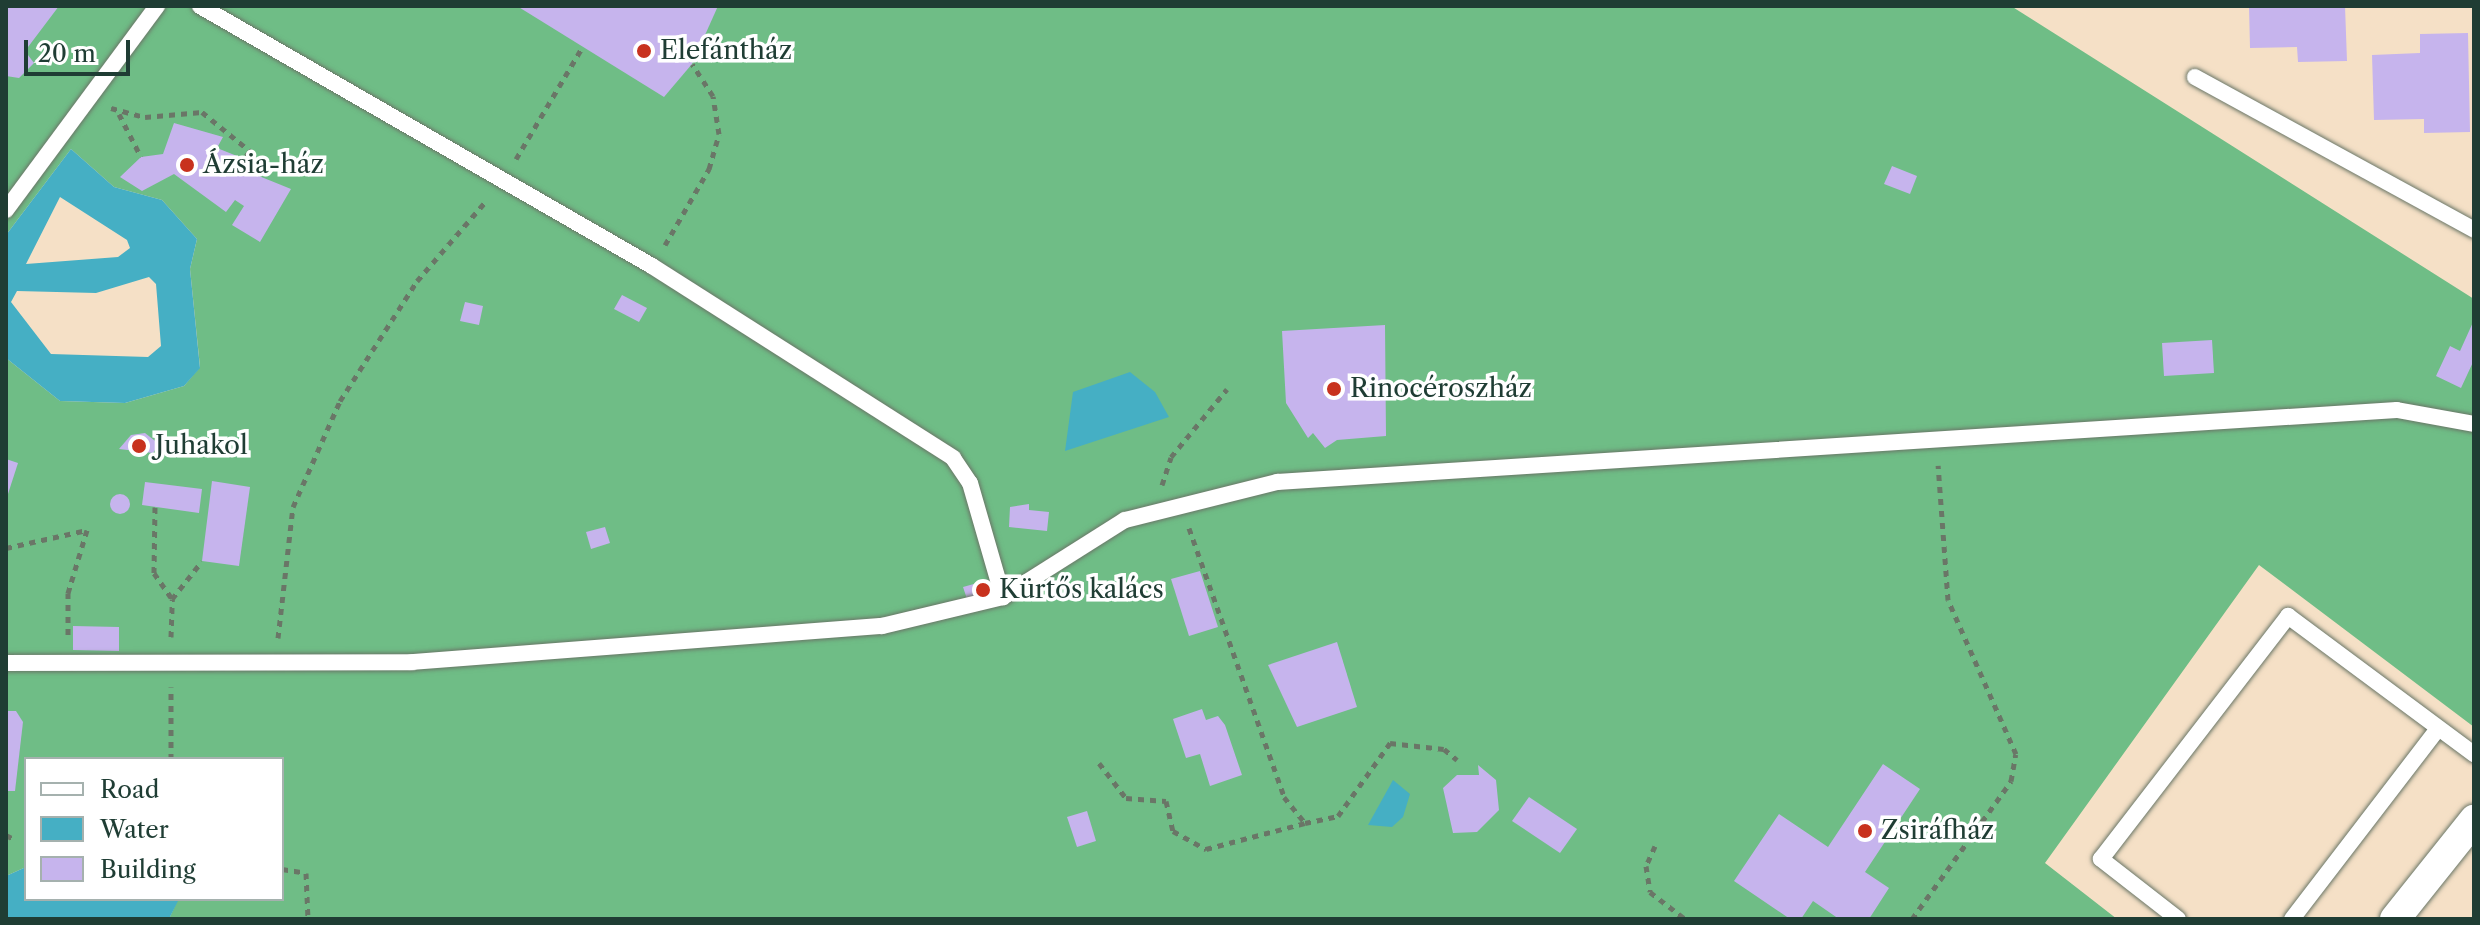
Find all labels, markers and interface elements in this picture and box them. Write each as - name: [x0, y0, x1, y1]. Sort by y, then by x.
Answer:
- scale bar: [28, 24, 134, 74]
- place label: Elefántház: [660, 35, 792, 67]
- text: 20 m: [38, 39, 96, 68]
- marker: Elefántház: [635, 42, 653, 60]
- place label: Ázsia-ház: [203, 149, 324, 181]
- marker: Ázsia-ház: [178, 156, 196, 174]
- place label: Rinocéroszház: [1350, 373, 1532, 405]
- marker: Rinocéroszház: [1325, 380, 1343, 398]
- place label: Juhakol: [155, 430, 248, 462]
- marker: Juhakol: [130, 437, 148, 455]
- place label: Kürtős kalács: [999, 574, 1164, 606]
- marker: Kürtős kalács: [974, 581, 992, 599]
- legend: [24, 757, 284, 901]
- text: Road: [100, 775, 159, 804]
- text: Water: [100, 815, 169, 844]
- place label: Zsiráfház: [1881, 815, 1994, 847]
- marker: Zsiráfház: [1856, 822, 1874, 840]
- text: Building: [100, 855, 196, 884]

